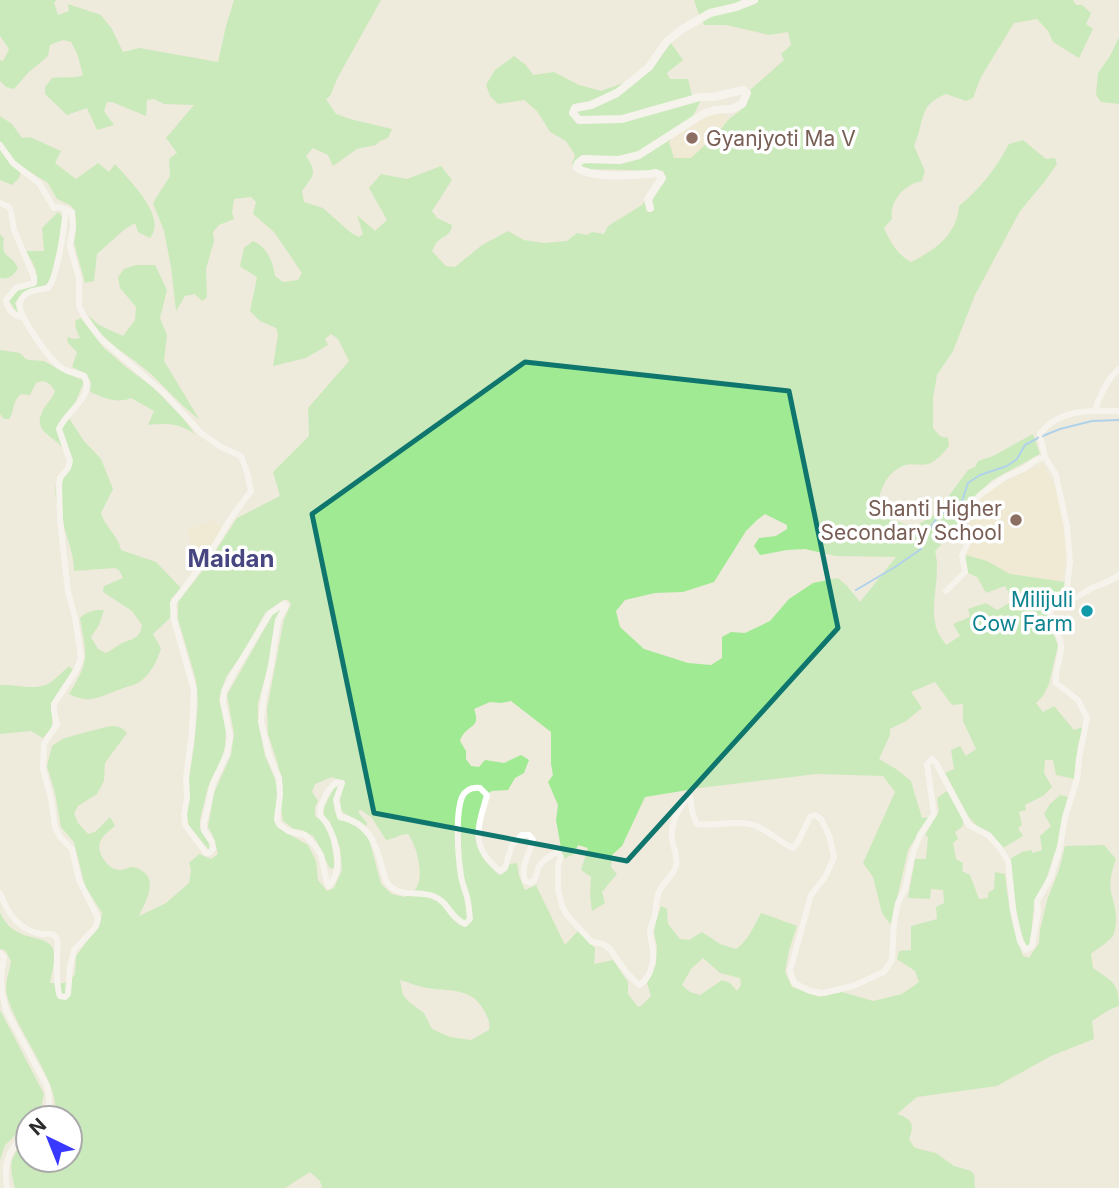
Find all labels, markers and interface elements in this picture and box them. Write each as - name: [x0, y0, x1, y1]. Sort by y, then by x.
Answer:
- place label: Gyanjyoti Ma V: [706, 126, 856, 151]
- marker: Gyanjyoti Ma V: [684, 130, 700, 146]
- place label: Shanti Higher Secondary School: [821, 496, 1002, 545]
- marker: Shanti Higher Secondary School: [1008, 512, 1024, 528]
- district label: Maidan: [188, 544, 274, 573]
- place label: Milijuli Cow Farm: [972, 587, 1073, 636]
- marker: Milijuli Cow Farm: [1079, 603, 1095, 619]
- north arrow: [14, 1104, 84, 1174]
- text: N: [25, 1114, 51, 1140]

